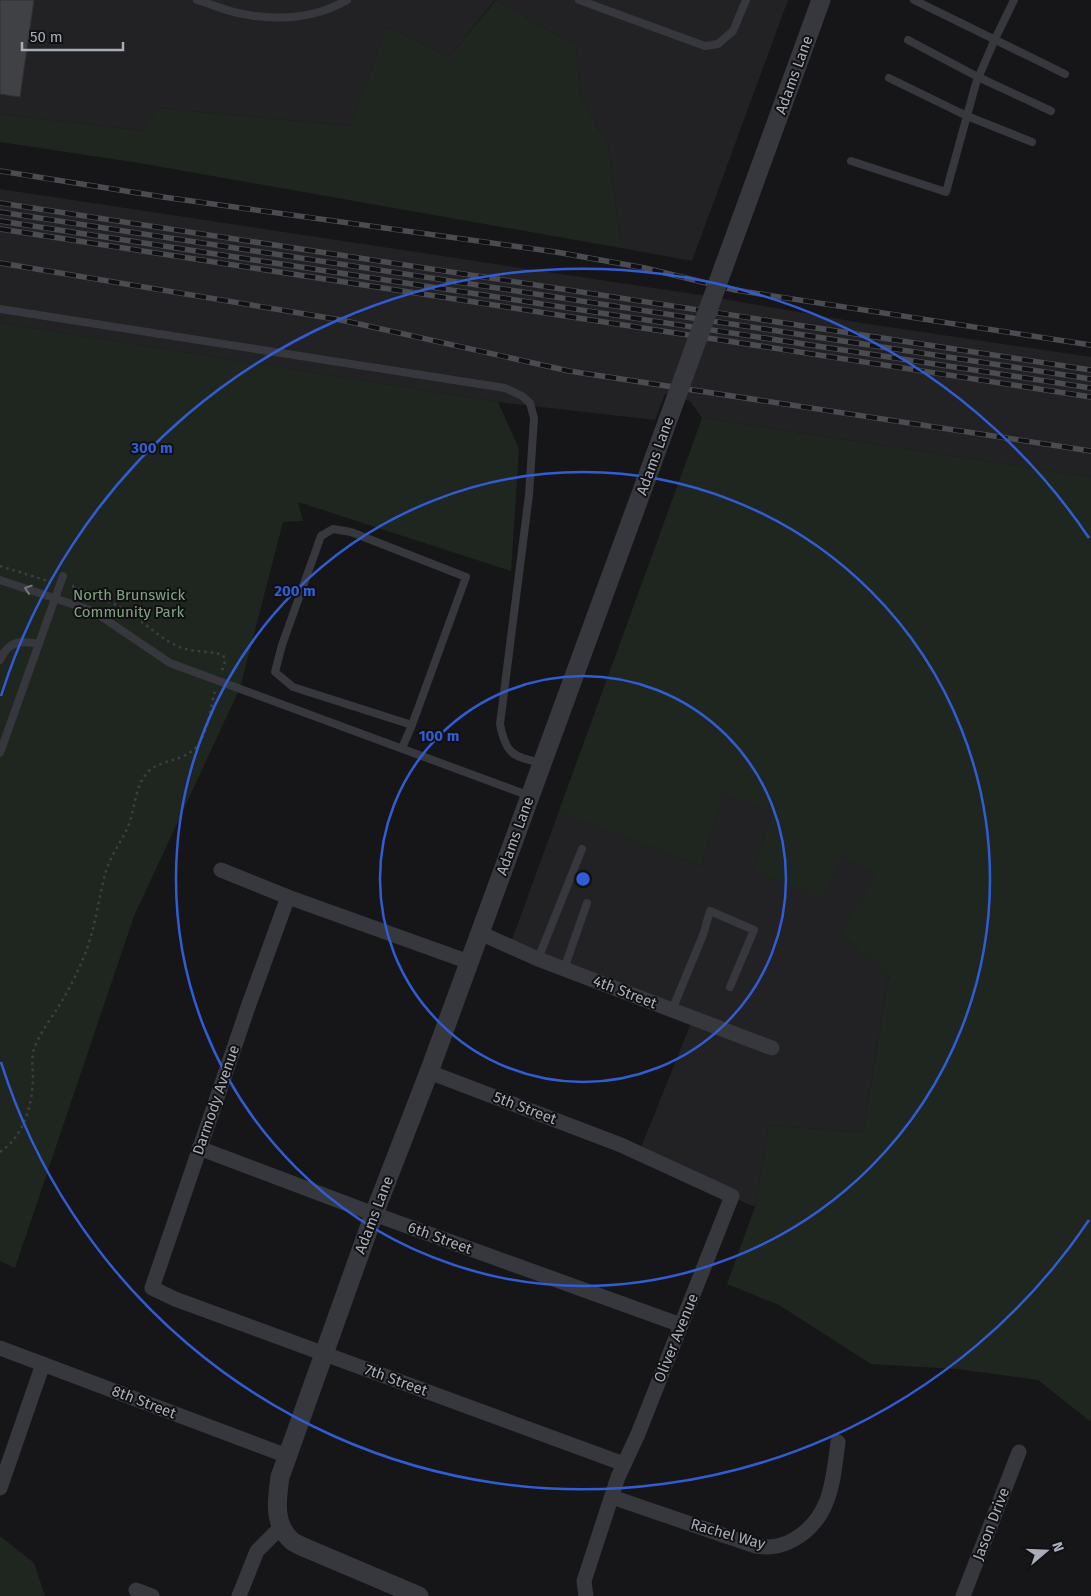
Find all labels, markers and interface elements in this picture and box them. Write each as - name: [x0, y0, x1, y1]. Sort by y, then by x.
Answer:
- scale bar: [22, 20, 124, 52]
- text: 50 m: [30, 28, 63, 46]
- street label: Adams Lane: [772, 33, 816, 117]
- street label: Adams Lane: [633, 414, 677, 498]
- text: 300 m: [130, 439, 173, 457]
- text: 200 m: [274, 582, 316, 600]
- one-way arrow: [24, 585, 33, 595]
- park label: North Brunswick Community Park: [73, 586, 185, 621]
- text: 100 m: [419, 727, 459, 745]
- street label: Adams Lane: [493, 794, 537, 878]
- centre of rings: [574, 870, 592, 888]
- street label: 4th Street: [591, 972, 660, 1013]
- street label: Darmody Avenue: [189, 1043, 243, 1157]
- street label: 5th Street: [491, 1088, 560, 1128]
- street label: Adams Lane: [351, 1173, 397, 1257]
- street label: 6th Street: [406, 1218, 475, 1258]
- street label: Oliver Avenue: [650, 1291, 702, 1385]
- street label: 7th Street: [362, 1360, 430, 1400]
- street label: 8th Street: [109, 1382, 179, 1423]
- street label: Jason Drive: [969, 1485, 1013, 1563]
- street label: Rachel Way: [689, 1515, 768, 1553]
- north arrow: [1021, 1526, 1071, 1576]
- text: N: [1048, 1540, 1067, 1554]

